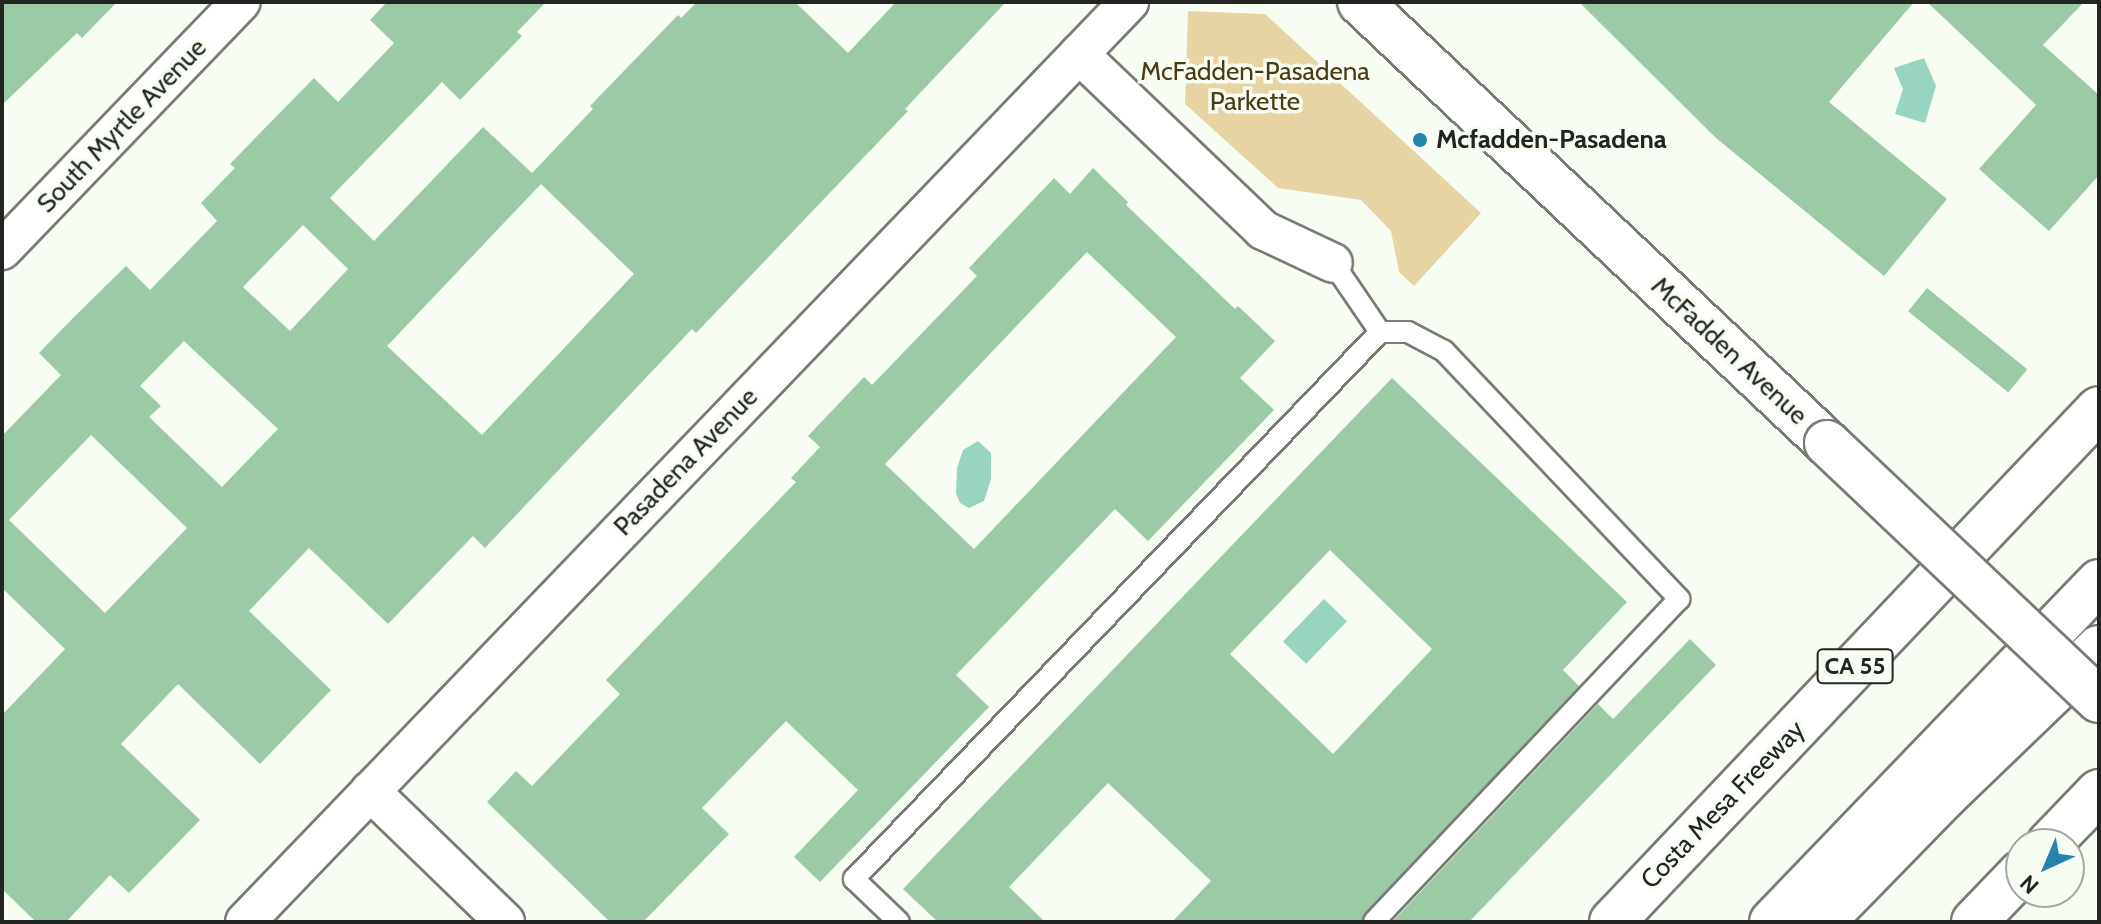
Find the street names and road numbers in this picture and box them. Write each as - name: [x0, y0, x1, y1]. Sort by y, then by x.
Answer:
- street label: South Myrtle Avenue: [31, 32, 213, 220]
- street label: McFadden Avenue: [1645, 271, 1813, 431]
- street label: Pasadena Avenue: [608, 382, 764, 542]
- road number: CA 55: [1815, 646, 1895, 686]
- street label: Costa Mesa Freeway: [1635, 714, 1811, 896]

